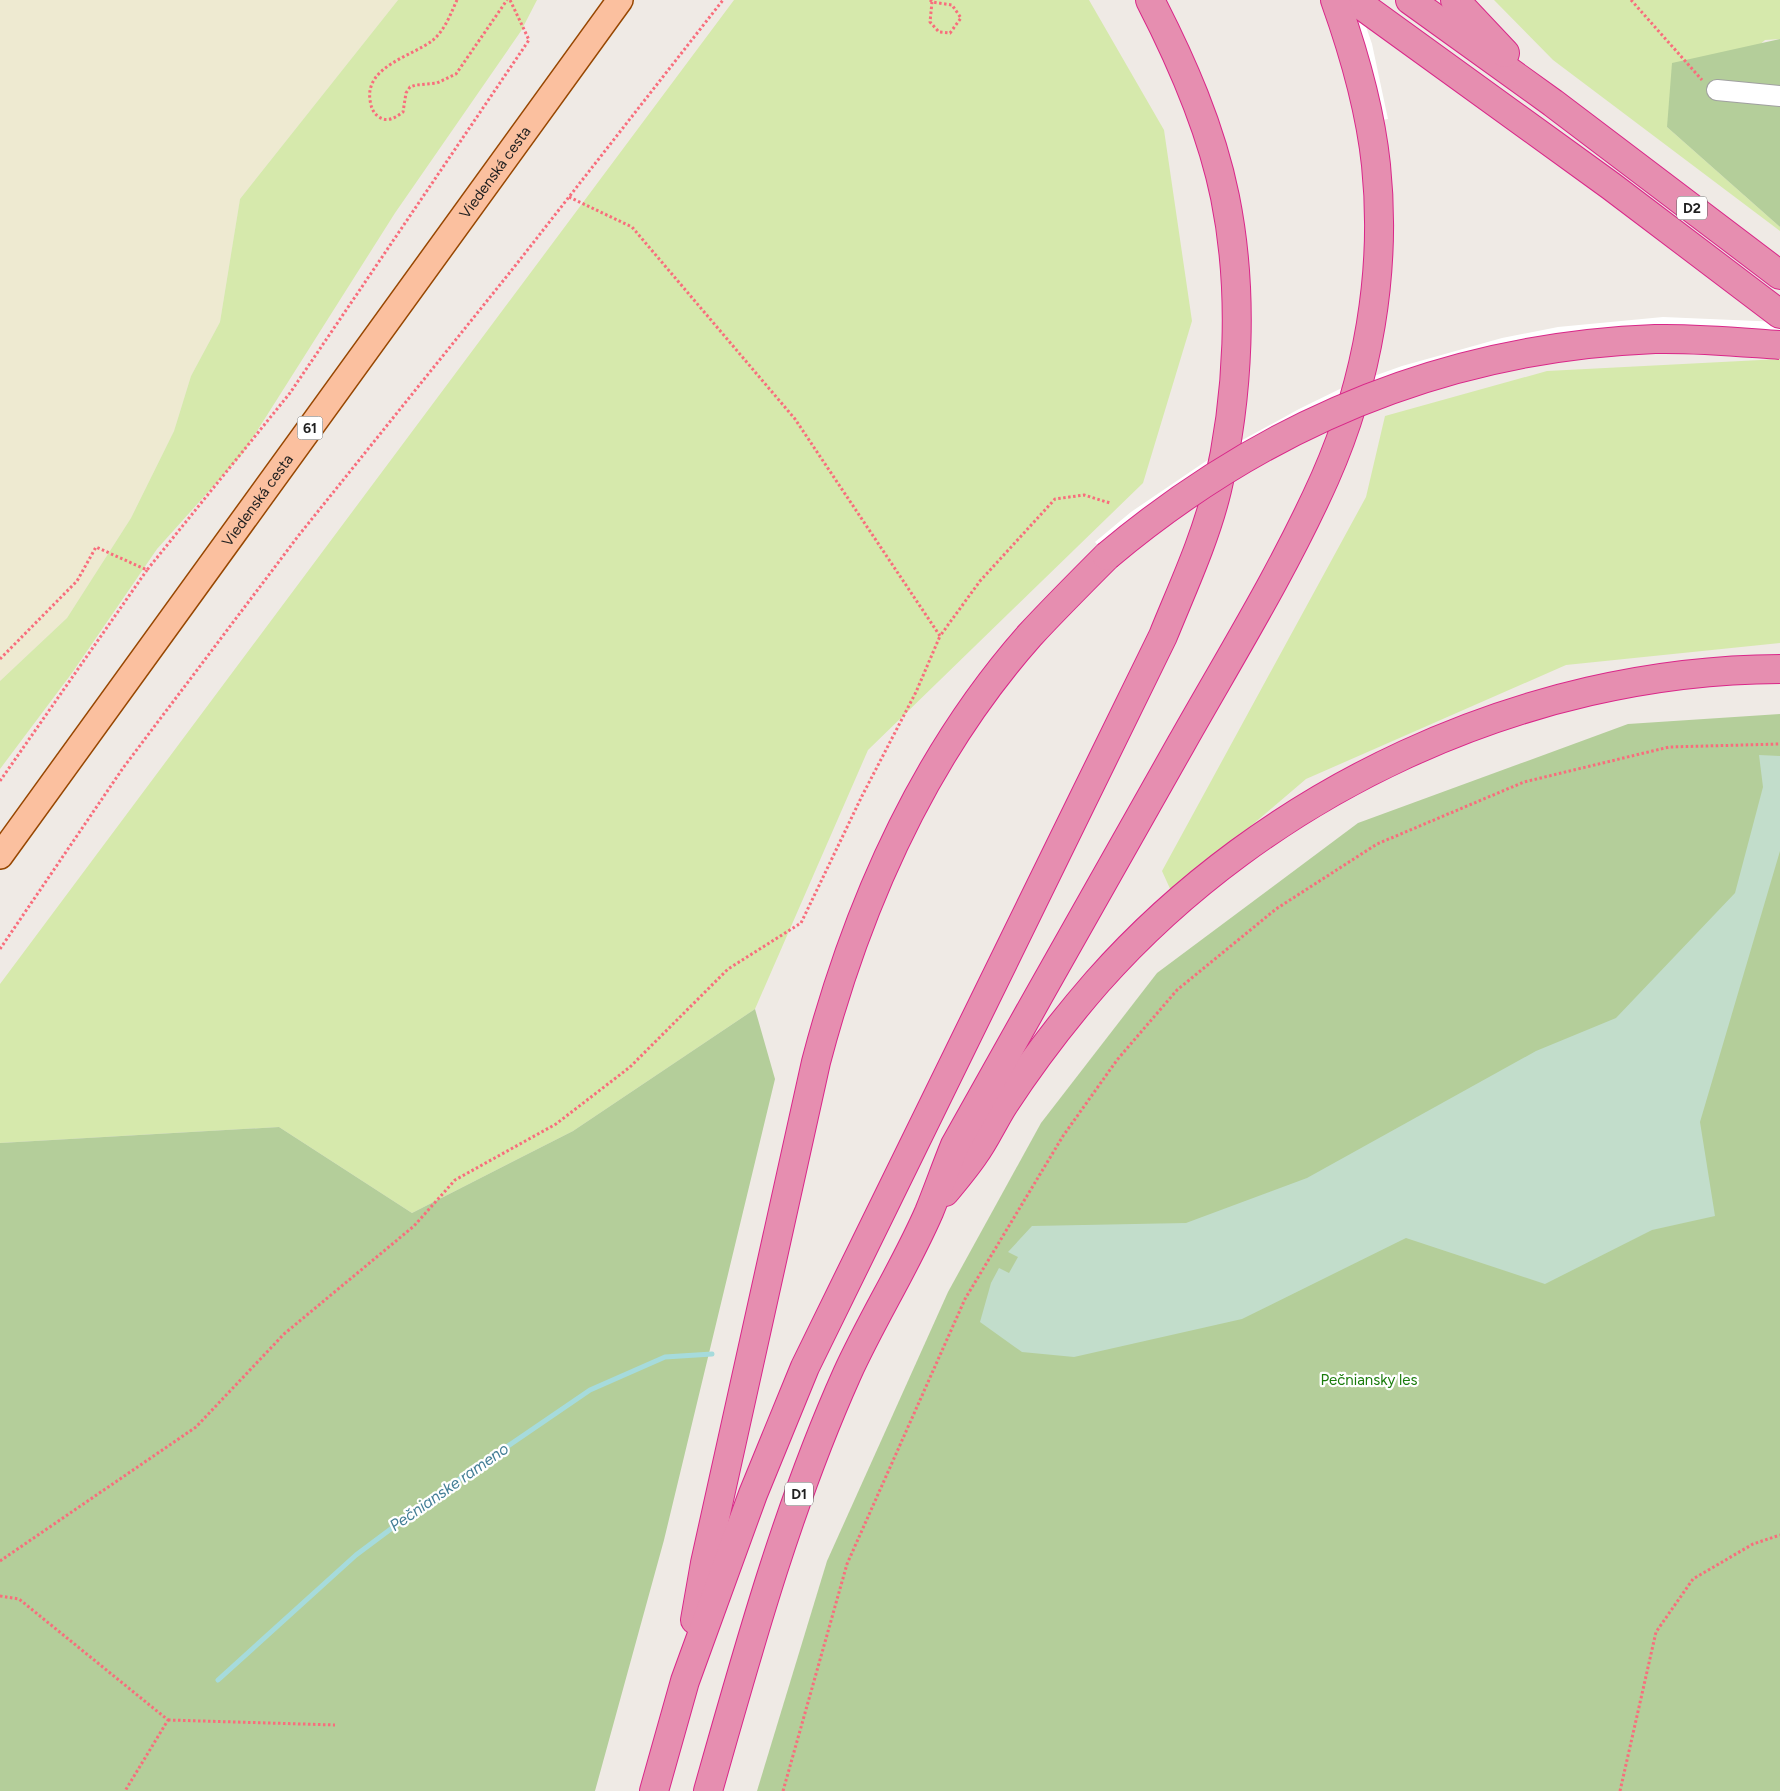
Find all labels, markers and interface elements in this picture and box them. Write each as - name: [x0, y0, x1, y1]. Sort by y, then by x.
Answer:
- street label: Viedenská cesta: [456, 123, 535, 222]
- road number: D2: [1677, 197, 1707, 220]
- road number: 61: [298, 416, 322, 439]
- street label: Viedenská cesta: [218, 451, 297, 550]
- park label: Pečniansky les: [1320, 1371, 1418, 1389]
- water label: Pečnianske rameno: [386, 1439, 512, 1535]
- road number: D1: [785, 1482, 813, 1506]

